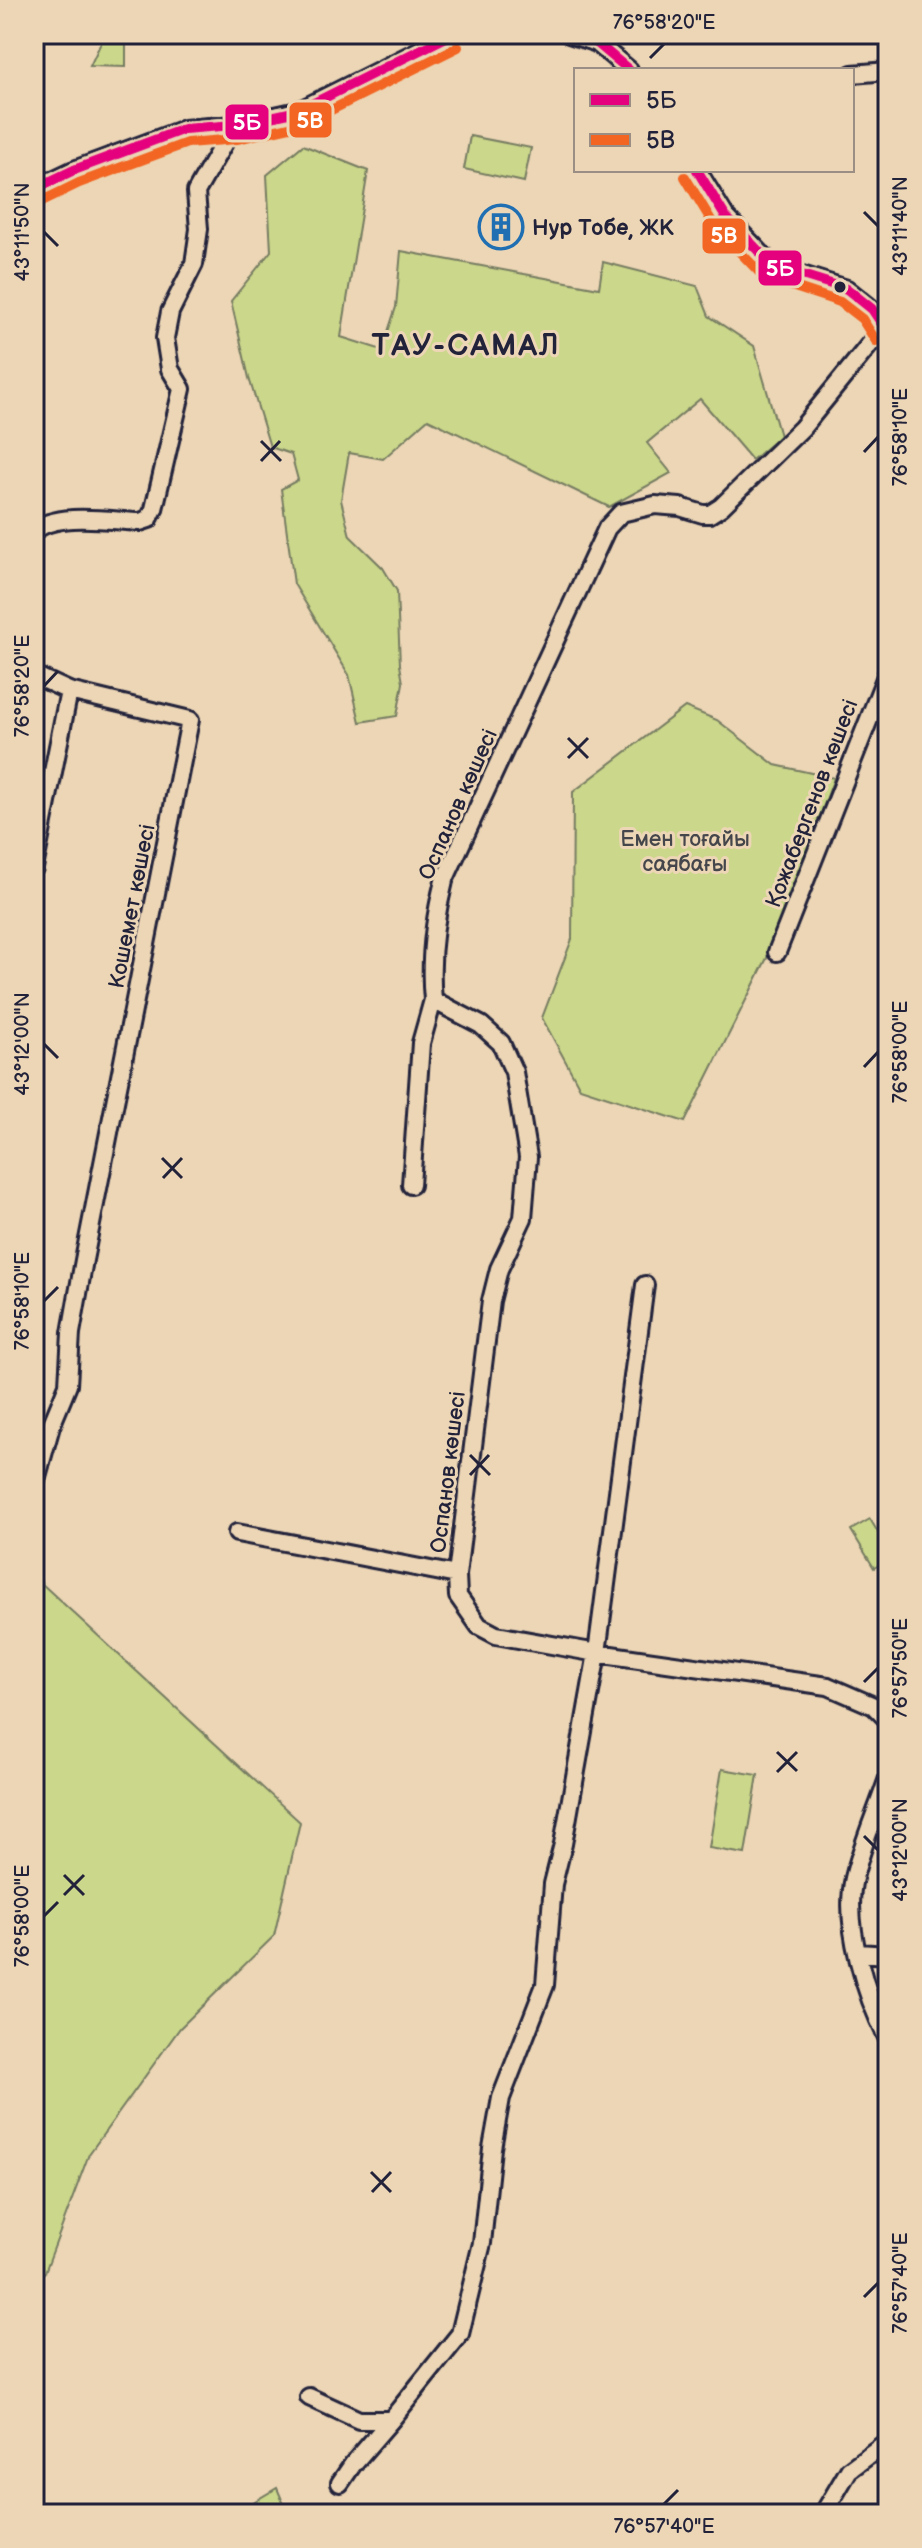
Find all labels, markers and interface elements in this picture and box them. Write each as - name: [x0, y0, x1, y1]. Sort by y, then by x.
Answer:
- text: 76°58'20"E: [613, 11, 715, 35]
- legend: [574, 68, 854, 172]
- text: 5Б: [646, 86, 677, 115]
- line badge: 5В: [288, 101, 333, 139]
- line badge: 5Б: [224, 103, 270, 141]
- text: 5В: [297, 108, 323, 135]
- text: 5Б: [233, 110, 262, 137]
- text: 5В: [646, 126, 675, 155]
- text: 43°11'40"N: [889, 176, 913, 276]
- text: 43°11'50"N: [11, 183, 35, 282]
- building icon: Нур Тобе, ЖК: [477, 203, 525, 251]
- place label: Нур Тобе, ЖК: [532, 215, 674, 242]
- line badge: 5В: [701, 217, 747, 255]
- text: 5В: [711, 223, 737, 250]
- line badge: 5Б: [757, 249, 803, 287]
- text: 5Б: [766, 256, 795, 283]
- unlabelled marker: [832, 279, 848, 295]
- district label: ТАУ-САМАЛ: [372, 328, 561, 364]
- text: 76°58'10"E: [889, 388, 913, 486]
- text: 76°58'20"E: [11, 635, 35, 737]
- street label: Қожабергенов көшесі: [760, 696, 865, 912]
- street label: Оспанов көшесі: [413, 725, 504, 884]
- street label: Кошемет көшесі: [103, 822, 162, 991]
- park label: Емен тоғайы саябағы: [620, 826, 750, 878]
- text: 43°12'00"N: [11, 992, 35, 1096]
- text: 76°58'00"E: [889, 1001, 913, 1103]
- text: 76°58'10"E: [11, 1252, 35, 1350]
- street label: Оспанов көшесі: [425, 1390, 472, 1555]
- text: 76°57'50"E: [889, 1618, 913, 1718]
- text: 43°12'00"N: [889, 1798, 913, 1902]
- text: 76°58'00"E: [11, 1865, 35, 1967]
- text: 76°57'40"E: [889, 2232, 913, 2334]
- text: 76°57'40"E: [613, 2515, 715, 2539]

